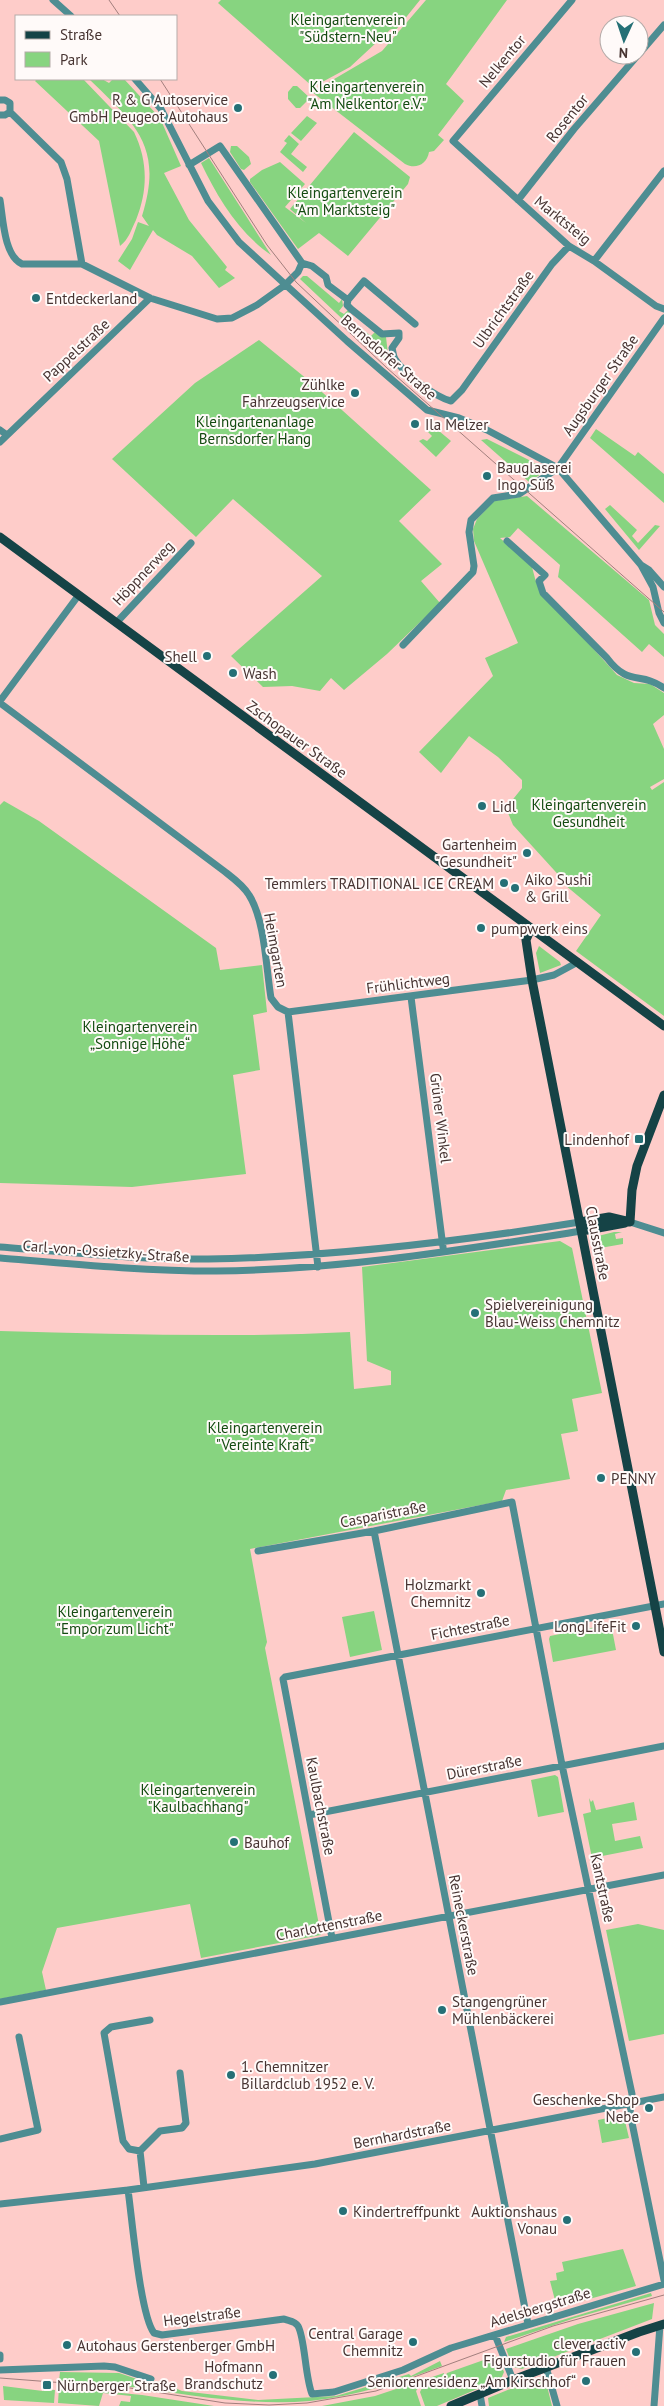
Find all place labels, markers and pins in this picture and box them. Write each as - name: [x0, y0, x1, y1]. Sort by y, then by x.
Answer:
- place label: R & G Autoservice GmbH Peugeot Autohaus: [69, 90, 228, 126]
- marker: R & G Autoservice GmbH Peugeot Autohaus: [232, 102, 244, 114]
- place label: Entdeckerland: [46, 289, 137, 308]
- marker: Entdeckerland: [30, 292, 42, 304]
- place label: Zühlke Fahrzeugservice: [242, 375, 345, 411]
- marker: Zühlke Fahrzeugservice: [349, 387, 361, 399]
- place label: Ila Melzer: [425, 415, 488, 434]
- marker: Ila Melzer: [409, 418, 421, 430]
- place label: Bauglaserei Ingo Süß: [497, 458, 572, 494]
- marker: Bauglaserei Ingo Süß: [481, 470, 493, 482]
- place label: Shell: [164, 647, 198, 666]
- marker: Shell: [201, 650, 213, 662]
- place label: Wash: [243, 664, 277, 683]
- marker: Wash: [227, 667, 239, 679]
- place label: Lidl: [492, 797, 517, 816]
- marker: Lidl: [476, 800, 488, 812]
- place label: Gartenheim "Gesundheit": [435, 835, 517, 871]
- marker: Gartenheim "Gesundheit": [521, 847, 533, 859]
- place label: Aiko Sushi & Grill: [525, 870, 591, 906]
- place label: Temmlers TRADITIONAL ICE CREAM: [265, 874, 494, 893]
- marker: Temmlers TRADITIONAL ICE CREAM: [498, 877, 510, 889]
- marker: Aiko Sushi & Grill: [509, 882, 521, 894]
- place label: pumpwerk eins: [491, 919, 588, 938]
- marker: pumpwerk eins: [475, 922, 487, 934]
- place label: Lindenhof: [564, 1130, 630, 1149]
- marker: Lindenhof: [633, 1133, 645, 1145]
- place label: Spielvereinigung Blau-Weiss Chemnitz: [485, 1295, 620, 1331]
- marker: Spielvereinigung Blau-Weiss Chemnitz: [469, 1307, 481, 1319]
- place label: PENNY: [611, 1469, 657, 1488]
- marker: PENNY: [595, 1472, 607, 1484]
- place label: Holzmarkt Chemnitz: [405, 1575, 471, 1611]
- marker: Holzmarkt Chemnitz: [475, 1587, 487, 1599]
- place label: LongLifeFit: [554, 1617, 626, 1636]
- marker: LongLifeFit: [630, 1620, 642, 1632]
- place label: Bauhof: [244, 1833, 290, 1852]
- marker: Bauhof: [228, 1836, 240, 1848]
- place label: Stangengrüner Mühlenbäckerei: [452, 1992, 554, 2028]
- marker: Stangengrüner Mühlenbäckerei: [436, 2004, 448, 2016]
- place label: 1. Chemnitzer Billardclub 1952 e. V.: [241, 2057, 375, 2093]
- marker: 1. Chemnitzer Billardclub 1952 e. V.: [225, 2069, 237, 2081]
- place label: Geschenke-Shop Nebe: [533, 2090, 639, 2126]
- marker: Geschenke-Shop Nebe: [643, 2102, 655, 2114]
- place label: Kindertreffpunkt: [353, 2202, 460, 2221]
- place label: Auktionshaus Vonau: [471, 2202, 557, 2238]
- marker: Kindertreffpunkt: [337, 2205, 349, 2217]
- marker: Auktionshaus Vonau: [561, 2214, 573, 2226]
- place label: Central Garage Chemnitz: [308, 2324, 403, 2360]
- place label: clever activ Figurstudio für Frauen: [483, 2334, 627, 2370]
- place label: Autohaus Gerstenberger GmbH: [77, 2336, 275, 2355]
- marker: Central Garage Chemnitz: [407, 2336, 419, 2348]
- marker: Autohaus Gerstenberger GmbH: [61, 2339, 73, 2351]
- marker: clever activ Figurstudio für Frauen: [630, 2346, 642, 2358]
- place label: Hofmann Brandschutz: [184, 2357, 263, 2393]
- marker: Hofmann Brandschutz: [267, 2369, 279, 2381]
- place label: Seniorenresidenz „Am Kirschhof“: [367, 2372, 576, 2391]
- marker: Seniorenresidenz „Am Kirschhof“: [580, 2375, 592, 2387]
- place label: Nürnberger Straße: [57, 2376, 176, 2395]
- marker: Nürnberger Straße: [41, 2379, 53, 2391]

